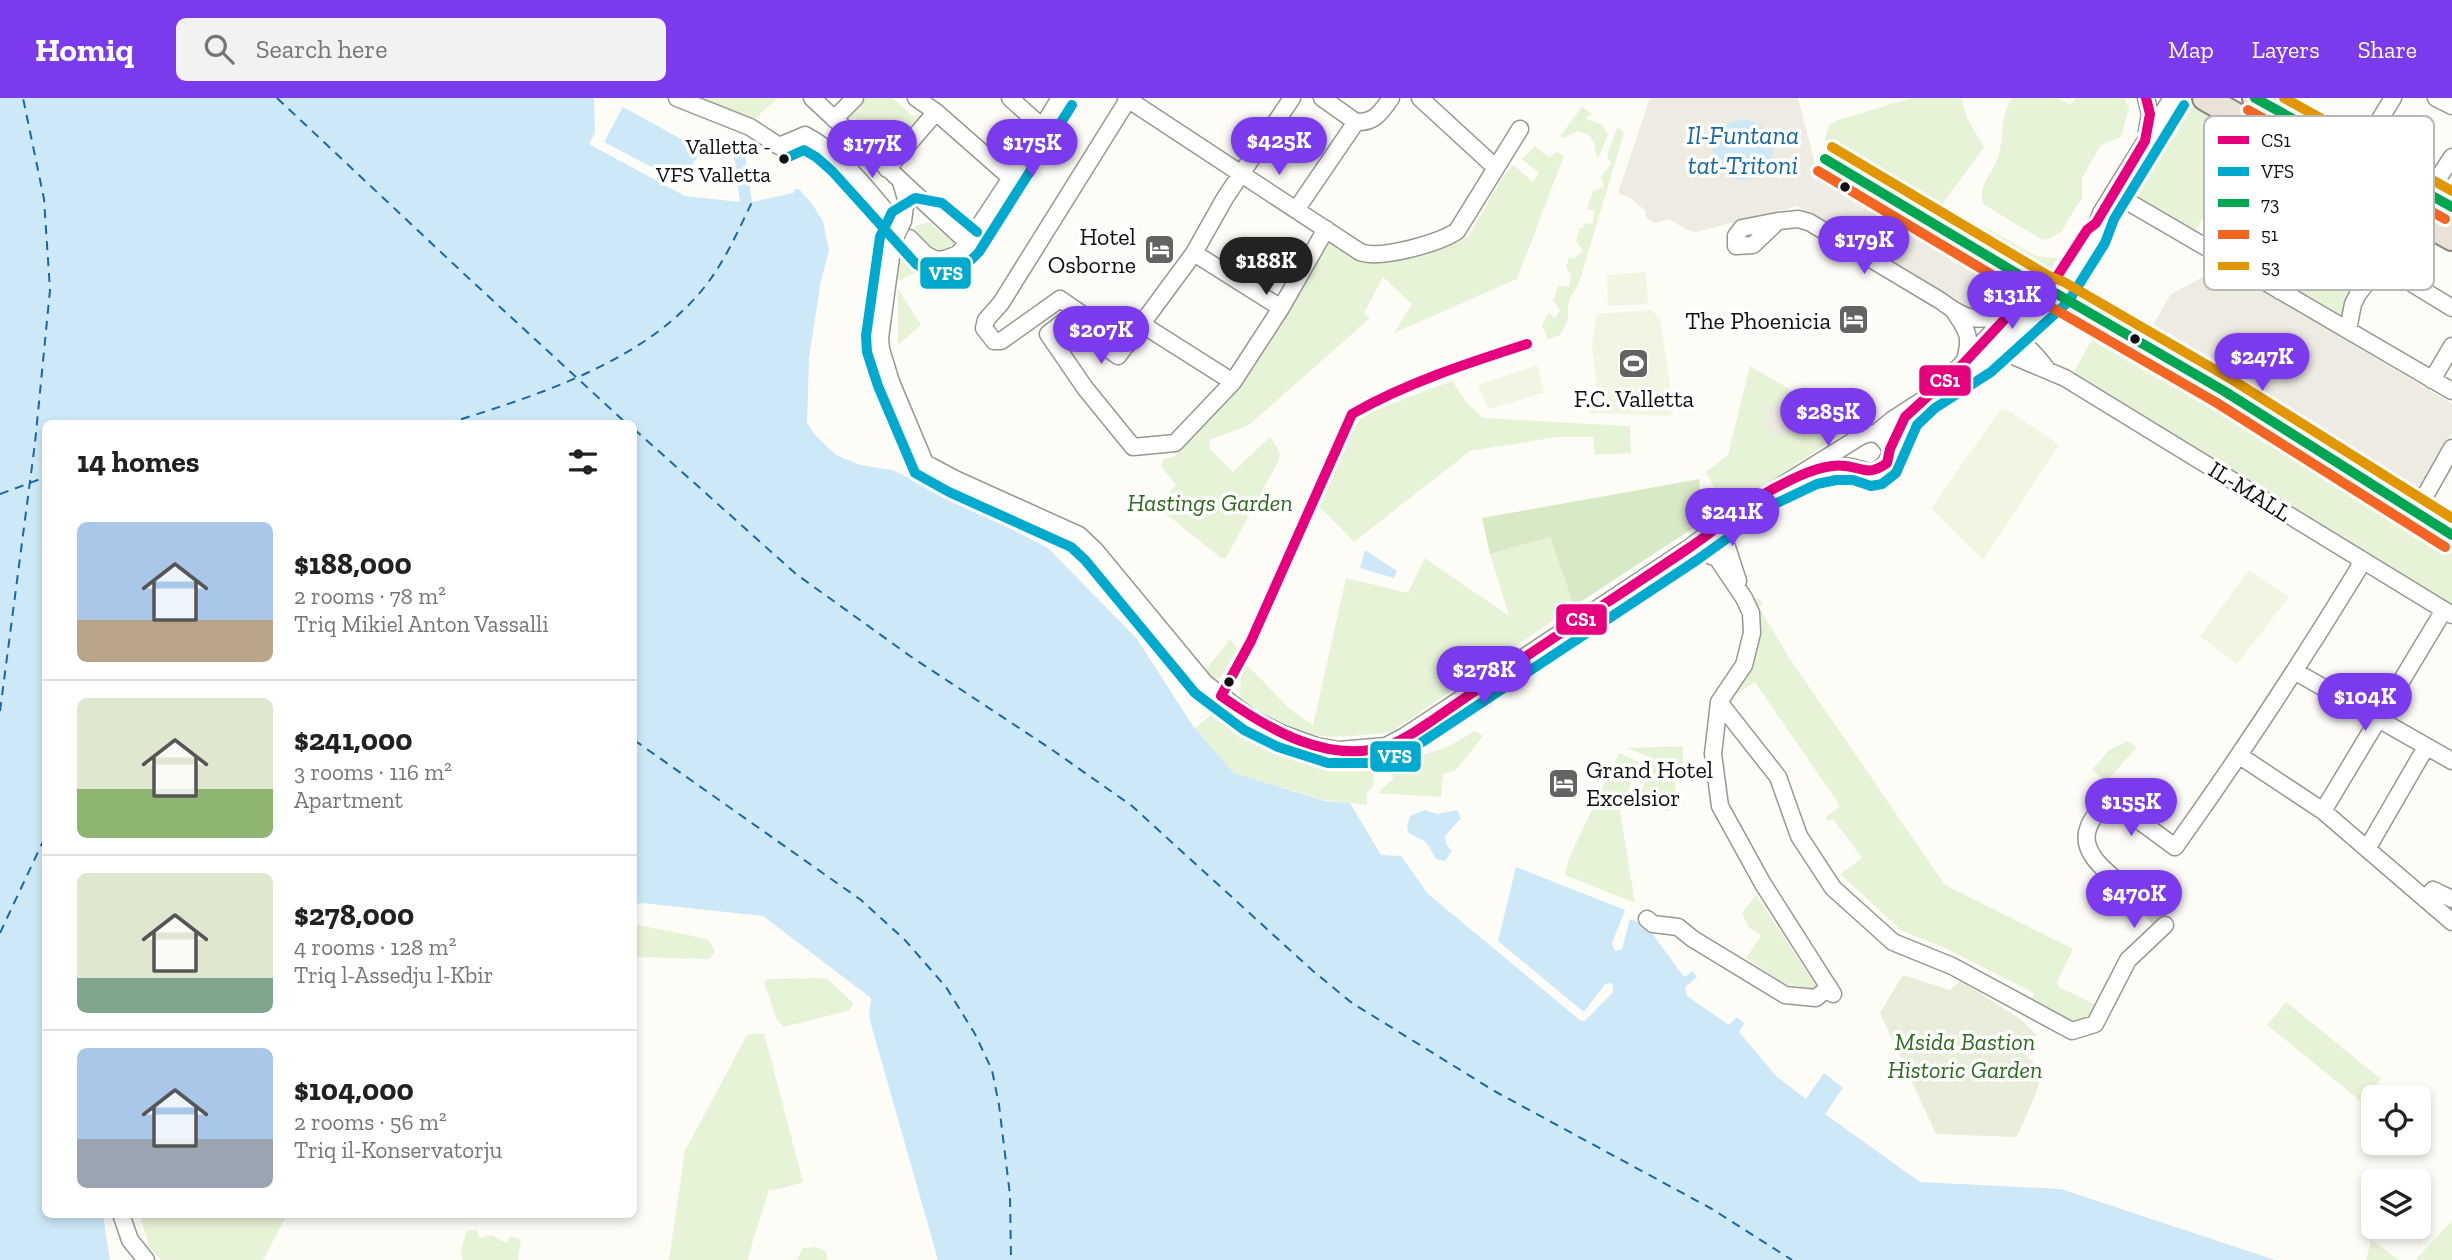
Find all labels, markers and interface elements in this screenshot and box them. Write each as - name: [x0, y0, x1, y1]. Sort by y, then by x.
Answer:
- search box: [176, 18, 666, 81]
- text: Homiq: [35, 30, 134, 69]
- icon: search: [200, 30, 238, 68]
- text: Search here: [256, 33, 387, 65]
- text: Map: [2168, 35, 2214, 64]
- text: Layers: [2252, 35, 2320, 64]
- text: Share: [2358, 35, 2417, 64]
- legend: [2204, 116, 2434, 290]
- pin: $425K: [1230, 118, 1328, 177]
- water label: Il-Funtana tat-Tritoni: [1687, 119, 1799, 181]
- pin: $177K: [823, 120, 921, 180]
- pin: $175K: [983, 120, 1081, 179]
- text: $425K: [1247, 126, 1311, 154]
- text: $175K: [1002, 128, 1062, 156]
- text: $177K: [843, 129, 901, 157]
- text: CS1: [2261, 129, 2291, 152]
- place label: Valletta - VFS Valletta: [655, 133, 771, 188]
- marker: Valletta - VFS Valletta: [777, 152, 791, 166]
- text: VFS: [2260, 160, 2294, 183]
- unlabelled marker: [1838, 180, 1852, 194]
- text: 73: [2261, 192, 2279, 215]
- pin: $179K: [1815, 216, 1913, 276]
- place label: Hotel Osborne: [1048, 222, 1136, 279]
- text: 51: [2261, 223, 2278, 246]
- text: $179K: [1834, 225, 1894, 253]
- hotel icon: Hotel Osborne: [1142, 233, 1176, 267]
- pin: $188K: [1217, 238, 1315, 297]
- text: $188K: [1236, 246, 1296, 274]
- text: 53: [2261, 255, 2280, 278]
- line badge: VFS: [919, 256, 972, 290]
- text: VFS: [929, 262, 963, 285]
- pin: $131K: [1963, 272, 2061, 331]
- text: $131K: [1983, 280, 2041, 308]
- hotel icon: The Phoenicia: [1837, 303, 1871, 337]
- pin: $207K: [1052, 306, 1150, 366]
- place label: The Phoenicia: [1685, 306, 1831, 335]
- text: $207K: [1069, 315, 1133, 343]
- unlabelled marker: [2128, 332, 2142, 346]
- pin: $247K: [2213, 334, 2311, 393]
- text: $247K: [2230, 342, 2294, 370]
- sports icon: F.C. Valletta: [1617, 347, 1651, 381]
- line badge: CS1: [1918, 364, 1972, 397]
- text: CS1: [1930, 369, 1961, 392]
- place label: F.C. Valletta: [1574, 384, 1695, 413]
- pin: $285K: [1779, 388, 1877, 448]
- text: $285K: [1796, 397, 1860, 425]
- icon: filters: [564, 443, 602, 481]
- text: 14 homes: [77, 444, 200, 480]
- street label: IL-MALL: [2204, 454, 2296, 528]
- park label: Hastings Garden: [1127, 488, 1293, 517]
- pin: $241K: [1683, 489, 1781, 548]
- text: $241K: [1701, 497, 1763, 525]
- text: $188,000: [294, 546, 412, 582]
- icon: home: [133, 550, 217, 634]
- text: 2 rooms · 78 m²: [294, 582, 446, 610]
- line badge: CS1: [1555, 603, 1608, 636]
- text: CS1: [1566, 608, 1597, 631]
- text: Triq Mikiel Anton Vassalli: [294, 610, 549, 638]
- pin: $278K: [1435, 646, 1533, 706]
- text: $278K: [1453, 655, 1515, 683]
- pin: $104K: [2316, 674, 2414, 733]
- unlabelled marker: [1222, 675, 1236, 689]
- text: $104K: [2334, 682, 2396, 710]
- text: $241,000: [294, 722, 413, 758]
- icon: home: [133, 726, 217, 810]
- line badge: VFS: [1369, 740, 1422, 773]
- text: VFS: [1378, 745, 1412, 768]
- place label: Grand Hotel Excelsior: [1586, 755, 1713, 812]
- text: 3 rooms · 116 m²: [294, 758, 452, 786]
- hotel icon: Grand Hotel Excelsior: [1546, 766, 1580, 800]
- pin: $155K: [2082, 778, 2180, 838]
- text: Apartment: [294, 786, 403, 814]
- text: $155K: [2101, 787, 2161, 815]
- pin: $470K: [2085, 870, 2183, 930]
- text: $470K: [2102, 879, 2166, 907]
- text: $278,000: [294, 897, 414, 933]
- icon: home: [133, 901, 217, 985]
- text: 4 rooms · 128 m²: [294, 933, 456, 961]
- text: Triq l-Assedju l-Kbir: [294, 961, 493, 989]
- park label: Msida Bastion Historic Garden: [1887, 1027, 2043, 1084]
- text: $104,000: [294, 1072, 414, 1108]
- icon: home: [133, 1076, 217, 1160]
- map controls: [2361, 1085, 2431, 1239]
- button: locate: [2361, 1085, 2431, 1155]
- text: 2 rooms · 56 m²: [294, 1108, 447, 1136]
- text: Triq il-Konservatorju: [294, 1136, 503, 1164]
- button: layers: [2361, 1169, 2431, 1239]

